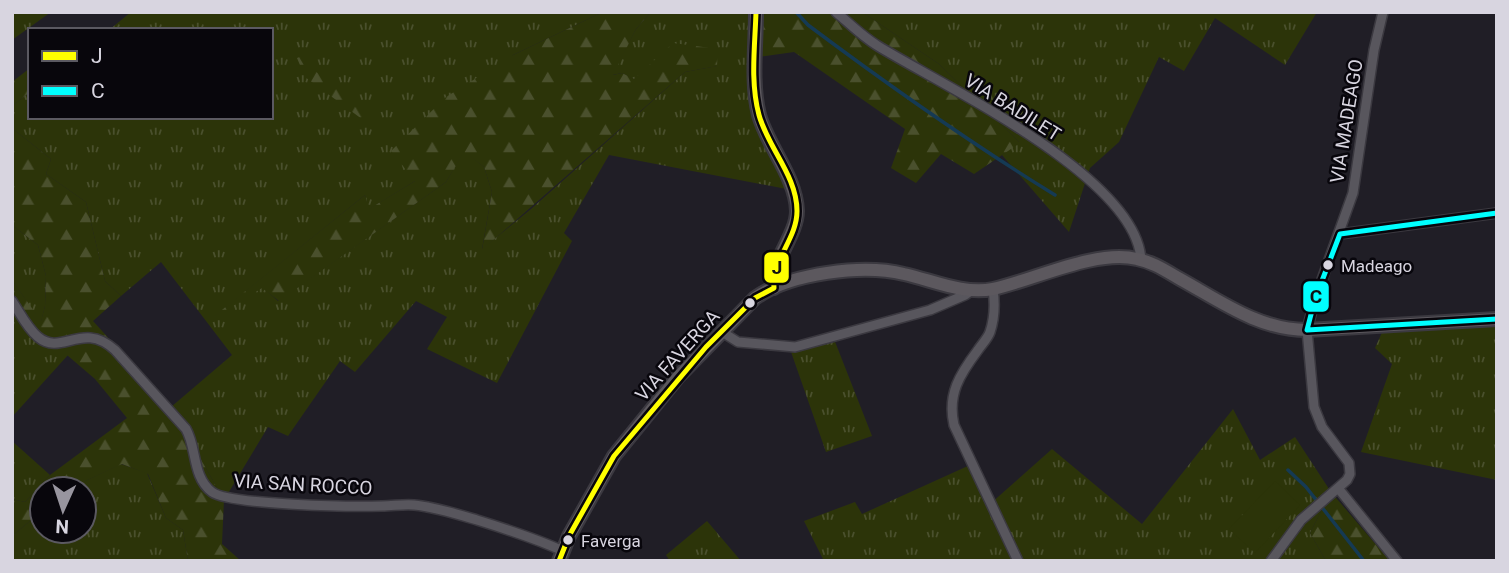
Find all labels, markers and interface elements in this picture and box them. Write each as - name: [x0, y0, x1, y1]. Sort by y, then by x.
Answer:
- legend: [28, 28, 273, 119]
- text: J: [91, 44, 103, 68]
- street label: VIA MADEAGO: [1325, 57, 1368, 185]
- street label: VIA BADILET: [960, 69, 1065, 146]
- text: C: [91, 79, 105, 103]
- line badge: J: [763, 251, 790, 284]
- text: J: [772, 256, 782, 279]
- place label: Madeago: [1341, 256, 1412, 276]
- marker: Madeago: [1321, 258, 1335, 272]
- line badge: C: [1302, 280, 1330, 313]
- text: C: [1310, 285, 1322, 308]
- unlabelled marker: [743, 296, 757, 310]
- street label: VIA FAVERGA: [630, 304, 725, 406]
- street label: VIA SAN ROCCO: [233, 469, 373, 500]
- north arrow: [28, 475, 98, 545]
- text: N: [55, 515, 69, 538]
- place label: Faverga: [581, 531, 641, 551]
- marker: Faverga: [561, 533, 575, 547]

